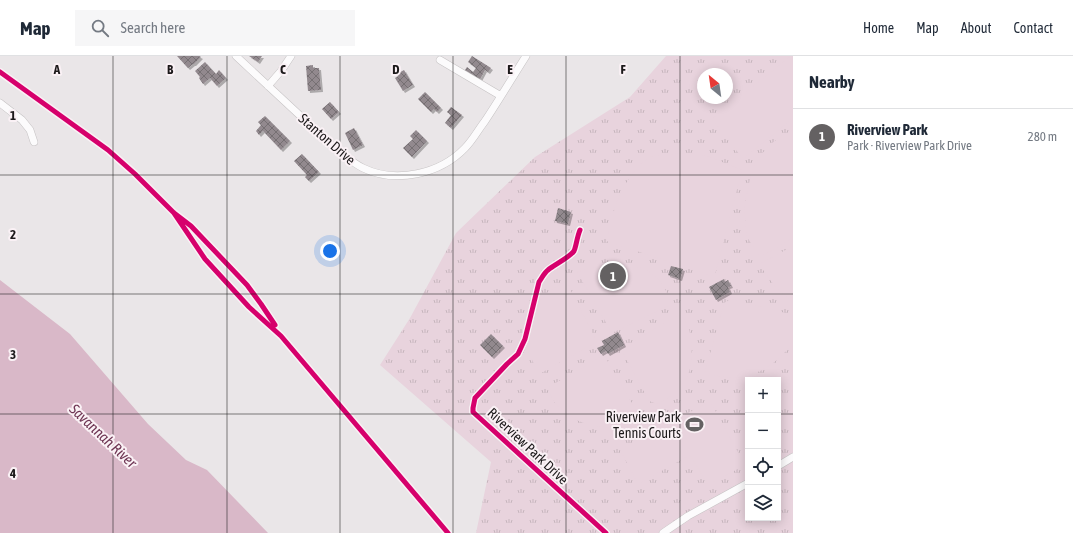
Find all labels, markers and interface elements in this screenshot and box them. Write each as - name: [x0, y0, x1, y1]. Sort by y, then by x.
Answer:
- search box: [75, 10, 355, 46]
- text: Map: [20, 17, 51, 39]
- icon: search: [89, 17, 111, 39]
- text: Search here: [121, 19, 185, 36]
- text: Home: [863, 20, 894, 36]
- text: Map: [916, 20, 939, 36]
- text: About: [961, 20, 992, 36]
- text: Contact: [1014, 20, 1053, 36]
- text: A: [53, 62, 61, 77]
- text: B: [167, 62, 174, 77]
- text: C: [280, 62, 286, 77]
- text: D: [392, 62, 400, 77]
- text: E: [507, 62, 513, 77]
- text: F: [620, 62, 626, 77]
- north arrow: [697, 68, 733, 104]
- text: Nearby: [809, 72, 855, 92]
- text: 1: [10, 108, 16, 123]
- street label: Stanton Drive: [295, 110, 359, 168]
- text: Riverview Park: [847, 121, 928, 138]
- text: 1: [819, 129, 825, 144]
- text: 280 m: [1028, 129, 1057, 144]
- text: Park · Riverview Park Drive: [847, 138, 972, 153]
- text: 2: [10, 227, 16, 242]
- your location: [320, 241, 340, 261]
- pin: 1: [600, 261, 626, 291]
- text: 3: [10, 347, 16, 362]
- map controls: [745, 377, 781, 521]
- button: +: [745, 377, 781, 413]
- water label: Savannah River: [66, 400, 141, 471]
- street label: Riverview Park Drive: [484, 405, 572, 487]
- place label: Riverview Park Tennis Courts: [606, 409, 681, 441]
- button: −: [745, 413, 781, 449]
- sports icon: Riverview Park Tennis Courts: [684, 415, 704, 435]
- button: locate: [745, 449, 781, 485]
- text: 4: [9, 466, 16, 481]
- button: layers: [745, 485, 781, 521]

